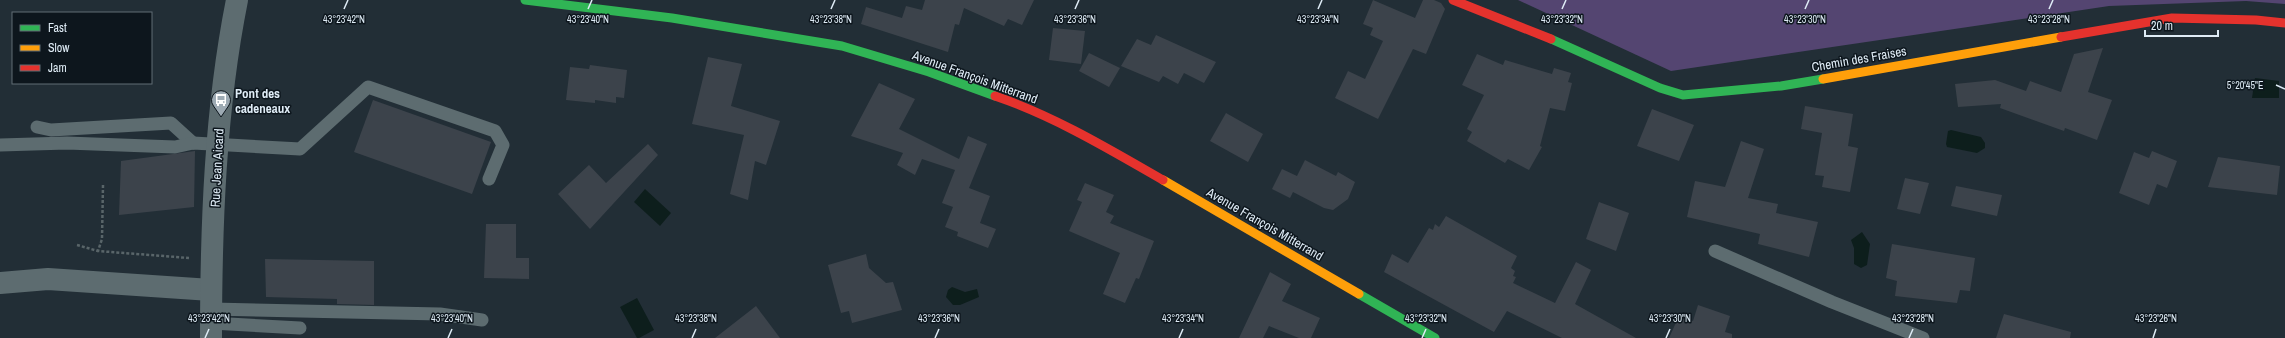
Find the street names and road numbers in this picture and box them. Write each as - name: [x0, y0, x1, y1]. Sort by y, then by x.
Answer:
- street label: Chemin des Fraises: [1810, 42, 1908, 76]
- street label: Avenue François Mitterrand: [909, 46, 1040, 108]
- street label: Rue Jean Aicard: [206, 128, 228, 208]
- street label: Avenue François Mitterrand: [1203, 183, 1326, 264]

